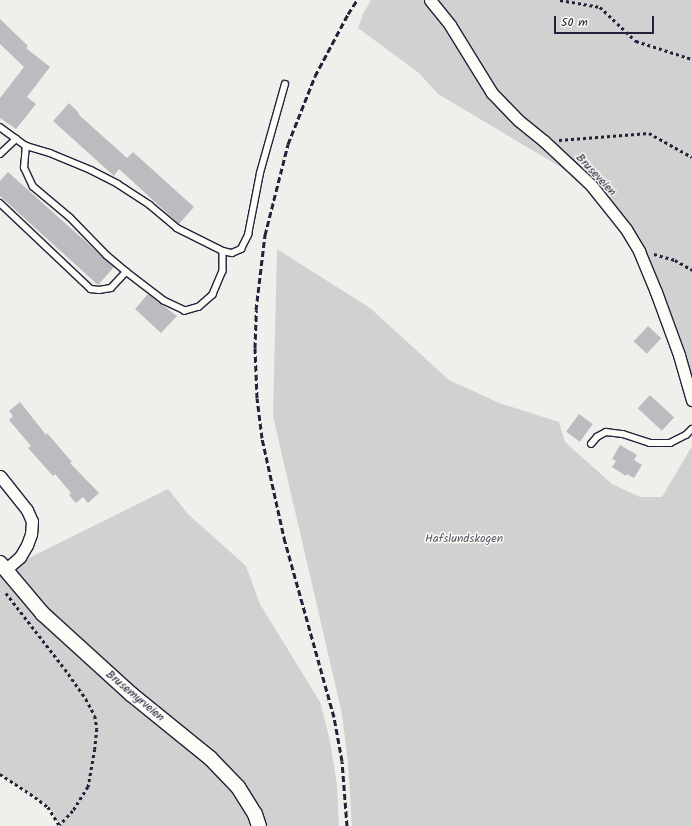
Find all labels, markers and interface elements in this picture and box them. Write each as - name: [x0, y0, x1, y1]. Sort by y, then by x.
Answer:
- scale bar: [556, 8, 656, 34]
- text: 50 m: [561, 13, 588, 32]
- street label: Bruseveien: [573, 151, 619, 199]
- park label: Hafslundskogen: [425, 532, 503, 546]
- street label: Brusemyrveien: [103, 667, 167, 725]

